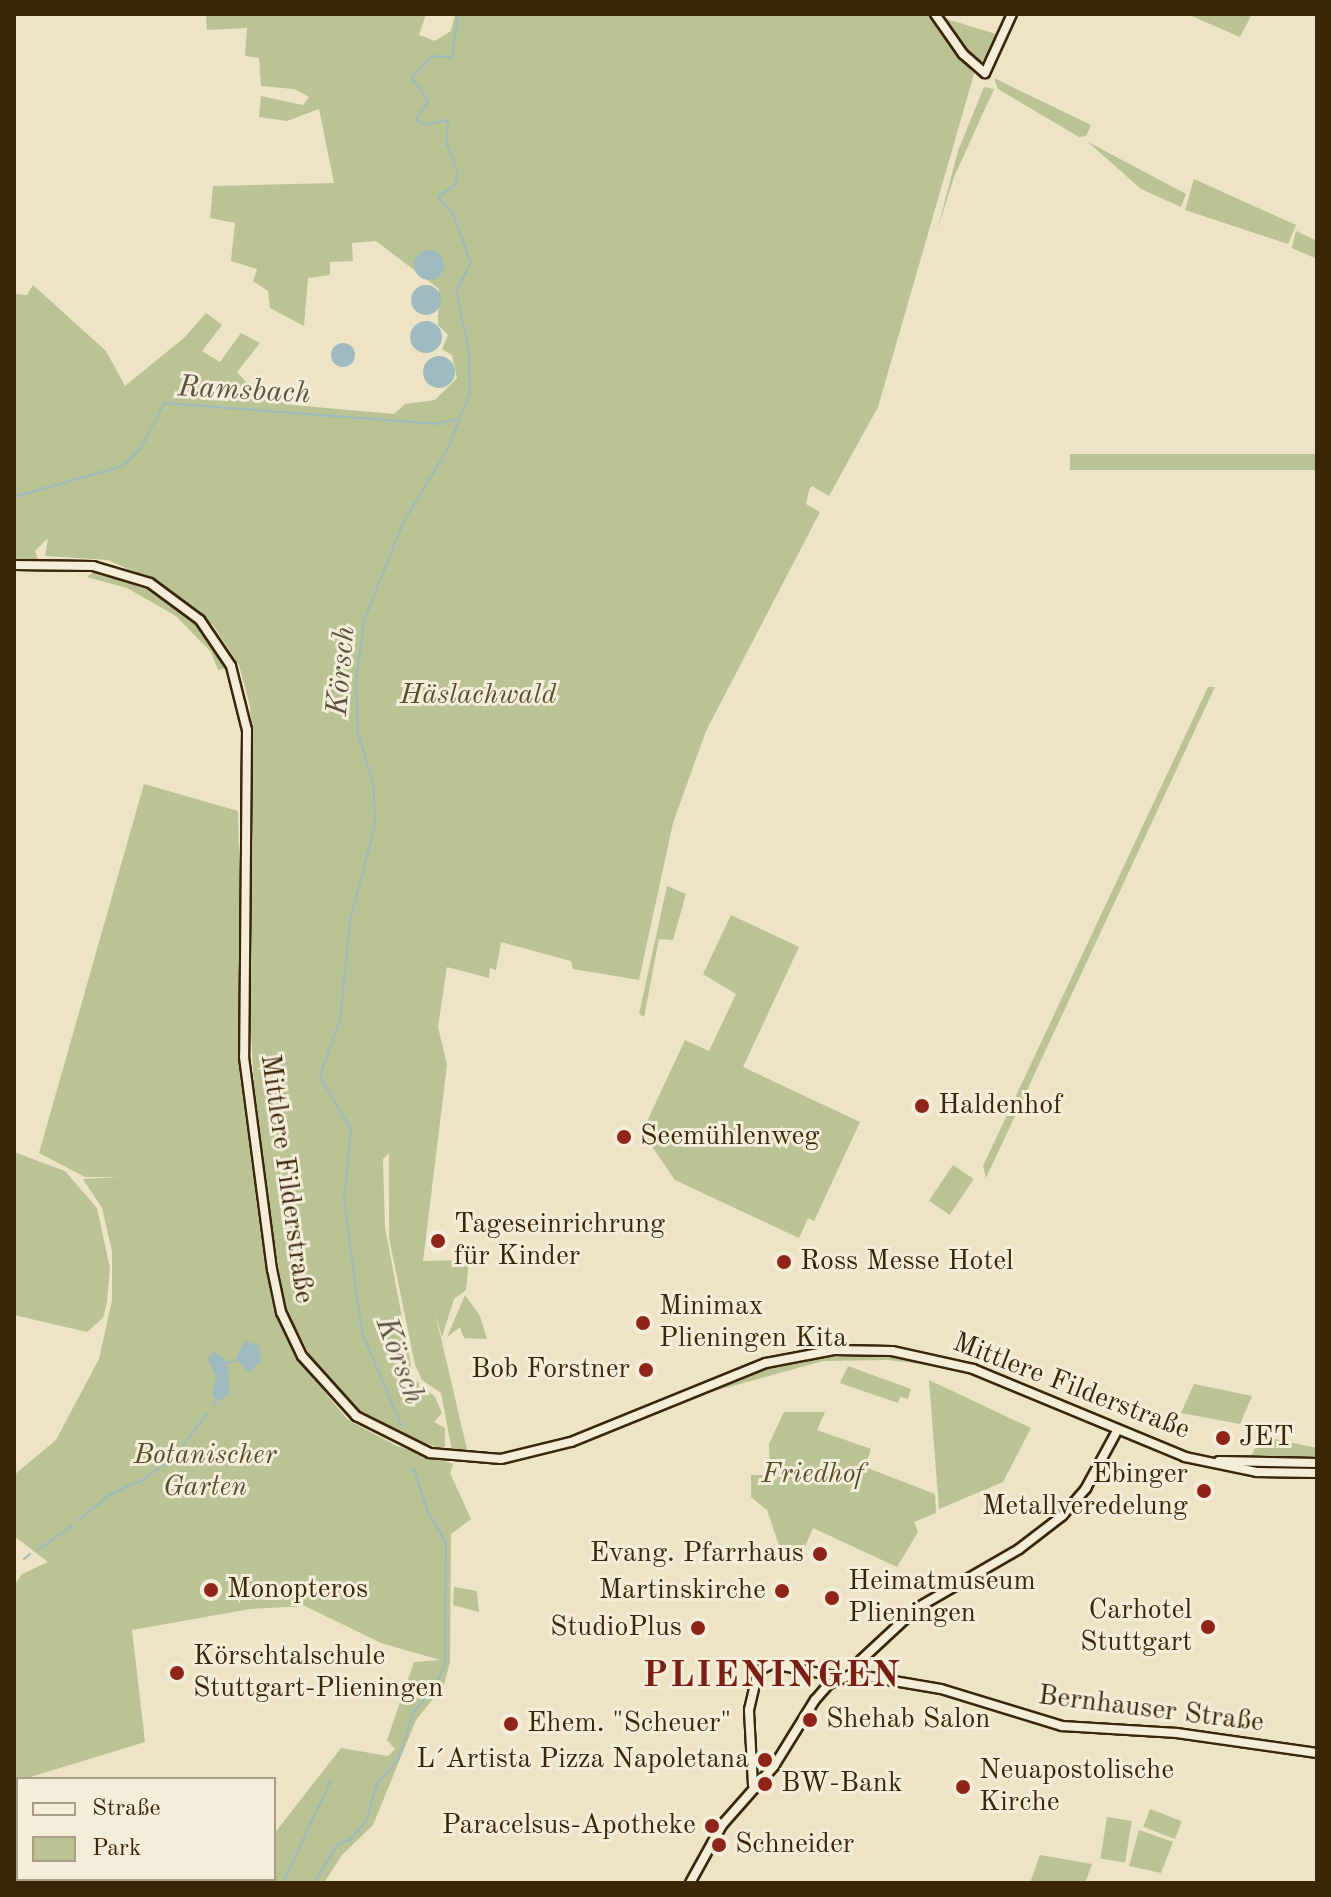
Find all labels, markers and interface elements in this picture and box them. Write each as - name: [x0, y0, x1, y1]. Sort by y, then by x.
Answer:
- water label: Ramsbach: [177, 370, 311, 412]
- water label: Körsch: [320, 625, 364, 717]
- park label: Häslachwald: [400, 679, 556, 713]
- street label: Mittlere Filderstraße: [252, 1052, 320, 1306]
- place label: Haldenhof: [938, 1089, 1062, 1123]
- marker: Haldenhof: [913, 1097, 931, 1115]
- place label: Seemühlenweg: [640, 1120, 819, 1154]
- marker: Seemühlenweg: [615, 1128, 633, 1146]
- place label: Tageseinrichrung für Kinder: [454, 1208, 665, 1274]
- marker: Tageseinrichrung für Kinder: [429, 1232, 447, 1250]
- place label: Ross Messe Hotel: [800, 1245, 1014, 1279]
- marker: Ross Messe Hotel: [775, 1253, 793, 1271]
- place label: Minimax Plieningen Kita: [659, 1290, 847, 1356]
- water label: Körsch: [367, 1313, 431, 1409]
- marker: Minimax Plieningen Kita: [634, 1314, 652, 1332]
- street label: Mittlere Filderstraße: [948, 1326, 1194, 1448]
- place label: Bob Forstner: [471, 1353, 630, 1387]
- marker: Bob Forstner: [637, 1361, 655, 1379]
- place label: JET: [1239, 1421, 1293, 1455]
- marker: JET: [1214, 1429, 1232, 1447]
- park label: Botanischer Garten: [133, 1439, 277, 1505]
- park label: Friedhof: [762, 1458, 864, 1492]
- place label: Ebinger Metallveredelung: [982, 1458, 1188, 1524]
- marker: Ebinger Metallveredelung: [1195, 1482, 1213, 1500]
- place label: Evang. Pfarrhaus: [590, 1537, 804, 1571]
- marker: Evang. Pfarrhaus: [811, 1545, 829, 1563]
- place label: Heimatmuseum Plieningen: [848, 1565, 1036, 1631]
- place label: Monopteros: [227, 1573, 368, 1607]
- place label: Martinskirche: [599, 1574, 766, 1608]
- marker: Monopteros: [202, 1581, 220, 1599]
- marker: Martinskirche: [773, 1582, 791, 1600]
- marker: Heimatmuseum Plieningen: [823, 1589, 841, 1607]
- place label: Carhotel Stuttgart: [1080, 1594, 1192, 1660]
- place label: StudioPlus: [550, 1611, 682, 1645]
- marker: Carhotel Stuttgart: [1199, 1618, 1217, 1636]
- marker: StudioPlus: [689, 1619, 707, 1637]
- place label: Körschtalschule Stuttgart-Plieningen: [193, 1640, 443, 1706]
- district label: PLIENINGEN: [642, 1656, 902, 1700]
- marker: Körschtalschule Stuttgart-Plieningen: [168, 1664, 186, 1682]
- street label: Bernhauser Straße: [1036, 1679, 1266, 1741]
- place label: Shehab Salon: [826, 1703, 990, 1737]
- place label: Ehem. "Scheuer": [527, 1707, 731, 1741]
- marker: Shehab Salon: [801, 1711, 819, 1729]
- marker: Ehem. "Scheuer": [502, 1715, 520, 1733]
- place label: L´Artista Pizza Napoletana: [416, 1743, 749, 1777]
- marker: L´Artista Pizza Napoletana: [756, 1751, 774, 1769]
- place label: Neuapostolische Kirche: [979, 1754, 1174, 1820]
- place label: BW-Bank: [781, 1767, 903, 1801]
- marker: BW-Bank: [756, 1775, 774, 1793]
- legend: [16, 1777, 276, 1881]
- marker: Neuapostolische Kirche: [954, 1778, 972, 1796]
- text: Straße: [92, 1797, 161, 1821]
- place label: Paracelsus-Apotheke: [442, 1809, 696, 1843]
- marker: Paracelsus-Apotheke: [703, 1817, 721, 1835]
- place label: Schneider: [735, 1828, 854, 1862]
- marker: Schneider: [710, 1836, 728, 1854]
- text: Park: [92, 1837, 141, 1861]

